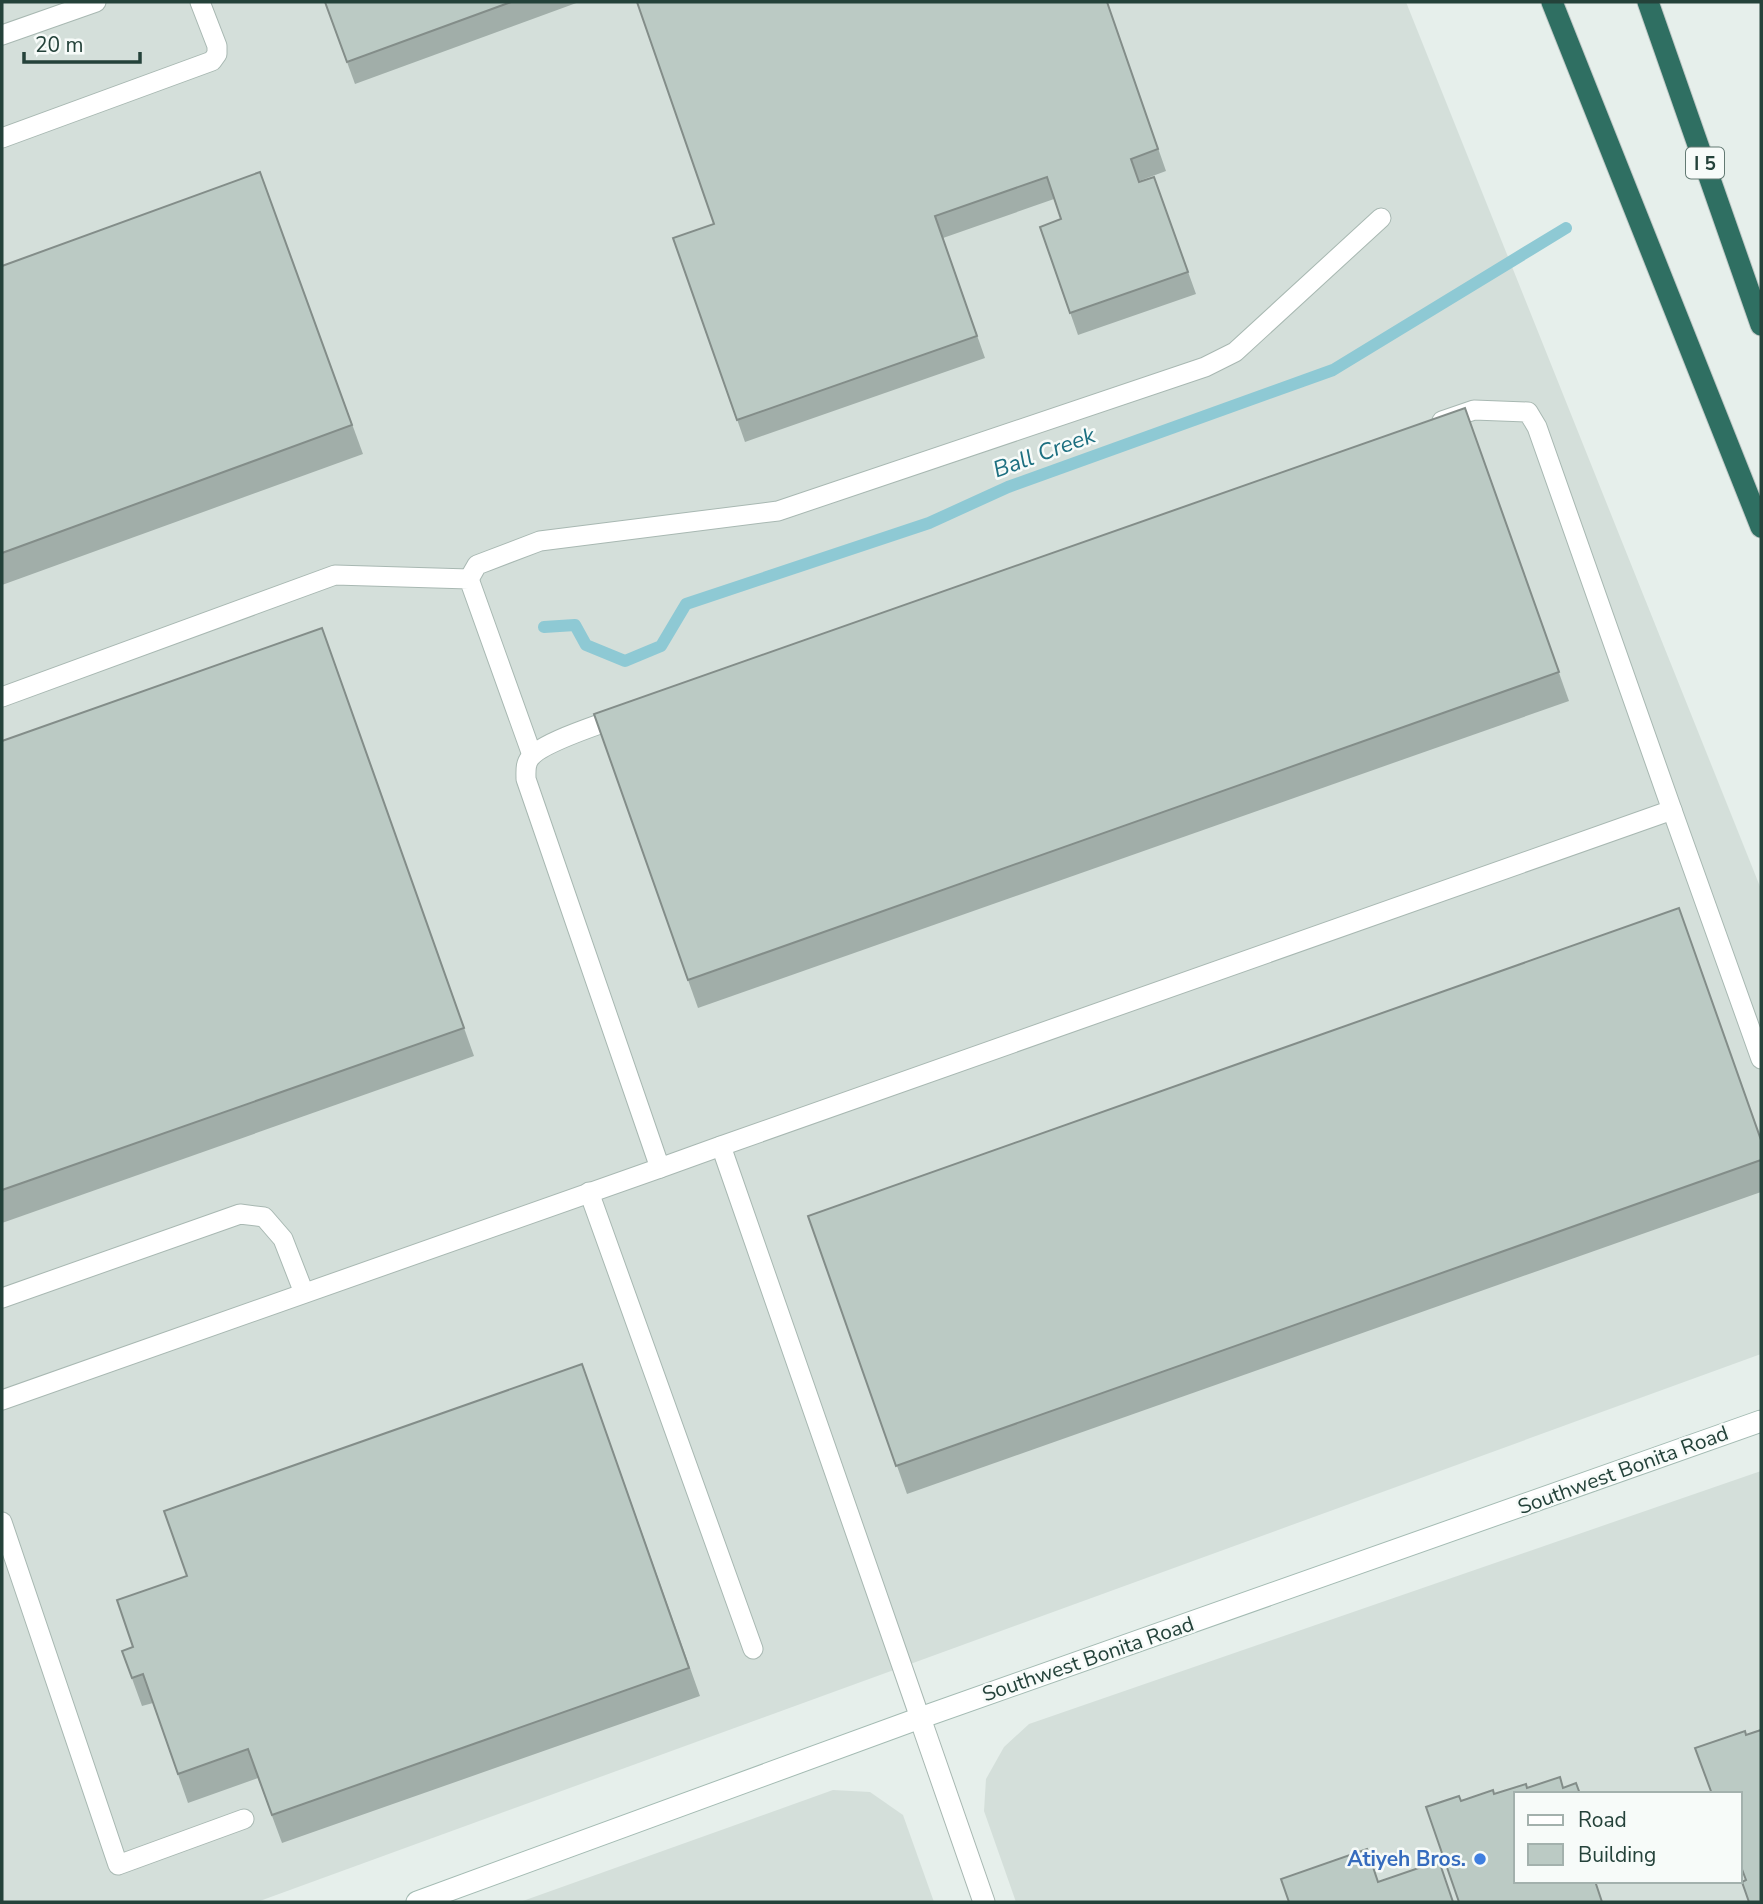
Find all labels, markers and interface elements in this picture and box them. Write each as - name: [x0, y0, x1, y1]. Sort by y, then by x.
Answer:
- scale bar: [24, 21, 140, 65]
- text: 20 m: [35, 31, 84, 59]
- road number: I 5: [1686, 148, 1724, 178]
- water label: Ball Creek: [989, 419, 1100, 485]
- street label: Southwest Bonita Road: [1514, 1419, 1732, 1521]
- street label: Southwest Bonita Road: [978, 1610, 1198, 1708]
- legend: [1514, 1792, 1742, 1883]
- text: Road: [1578, 1806, 1627, 1834]
- text: Building: [1578, 1841, 1656, 1869]
- place label: Atiyeh Bros.: [1347, 1845, 1466, 1873]
- marker: Atiyeh Bros.: [1472, 1851, 1488, 1867]

